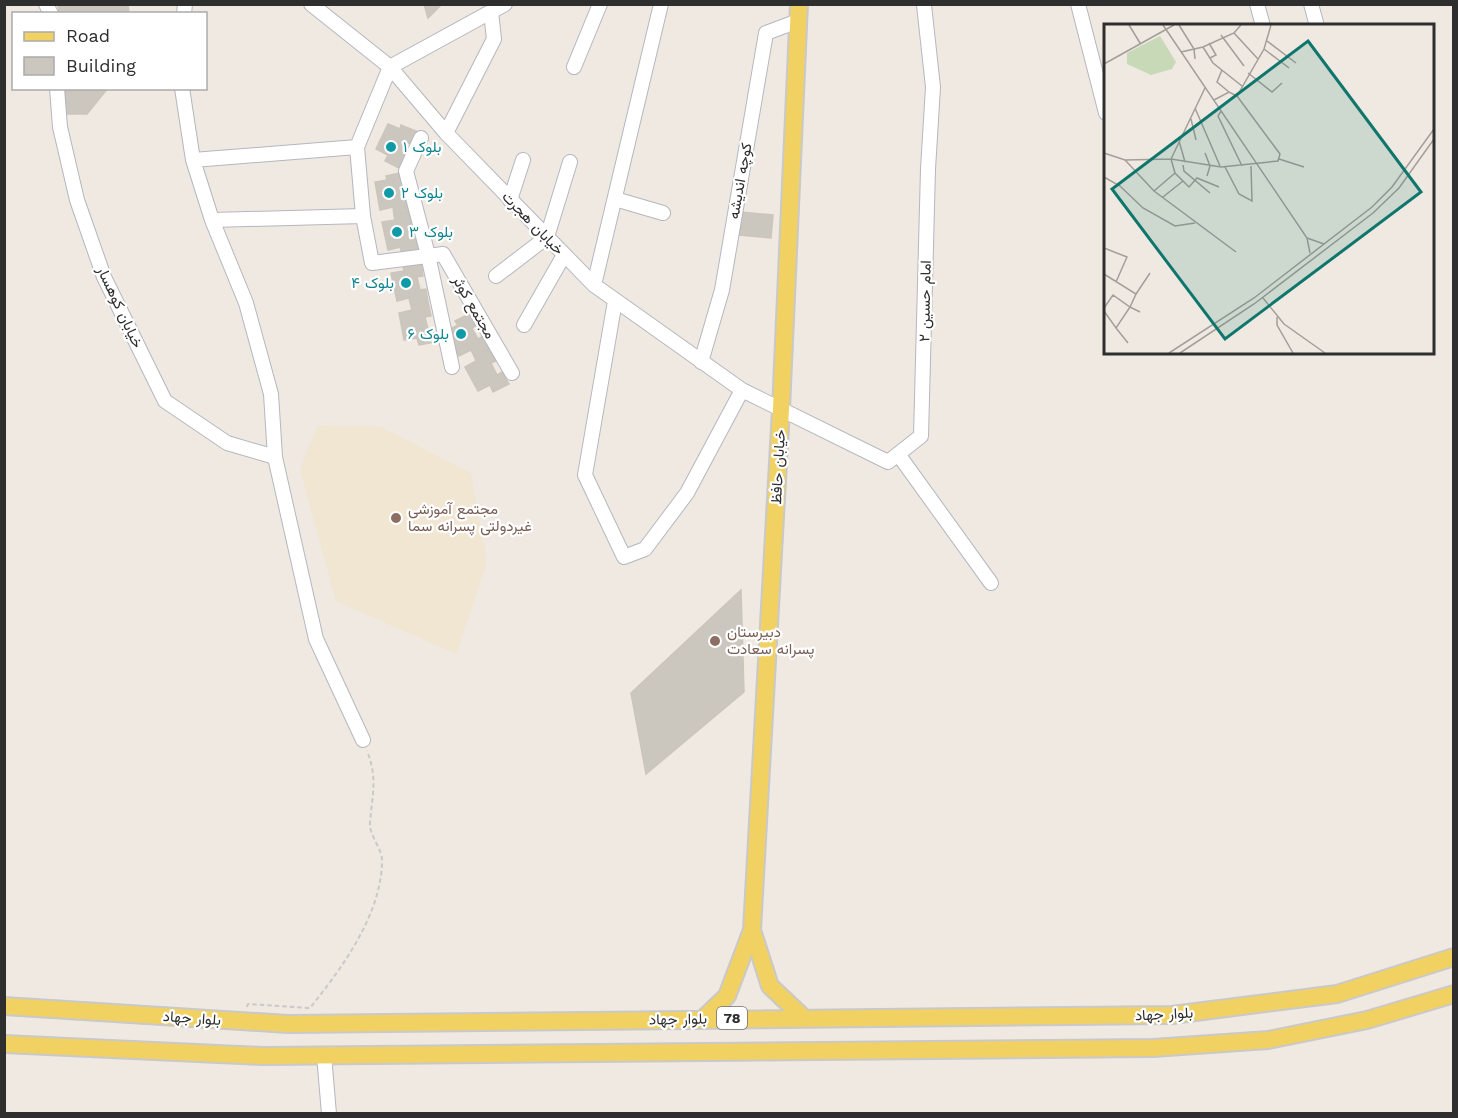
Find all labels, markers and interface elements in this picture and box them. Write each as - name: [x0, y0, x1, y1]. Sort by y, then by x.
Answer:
- legend: [12, 12, 207, 90]
- inset map: [1104, 24, 1434, 354]
- text: Road: [66, 25, 110, 46]
- text: Building: [66, 55, 136, 76]
- place label: بلوک ۱: [403, 138, 441, 156]
- marker: بلوک ۱: [384, 140, 398, 154]
- street label: کوچه اندیشه: [724, 141, 757, 221]
- place label: بلوک ۲: [401, 184, 443, 202]
- marker: بلوک ۲: [382, 186, 396, 200]
- street label: خیابان هجرت: [498, 187, 568, 259]
- place label: بلوک ۳: [409, 223, 453, 241]
- marker: بلوک ۳: [390, 225, 404, 239]
- street label: امام حسین ۲: [915, 260, 936, 342]
- street label: خیابان کوهسار: [93, 262, 147, 351]
- street label: مجتمع کوثر: [446, 271, 499, 343]
- place label: بلوک ۴: [351, 274, 394, 292]
- marker: بلوک ۴: [399, 276, 413, 290]
- place label: بلوک ۶: [408, 325, 449, 343]
- marker: بلوک ۶: [454, 327, 468, 341]
- street label: خیابان حافظ: [767, 429, 789, 505]
- place label: مجتمع آموزشی غیردولتی پسرانه سما: [408, 500, 532, 536]
- marker: مجتمع آموزشی غیردولتی پسرانه سما: [389, 511, 403, 525]
- place label: دبیرستان پسرانه سعادت: [727, 623, 814, 659]
- marker: دبیرستان پسرانه سعادت: [708, 634, 722, 648]
- street label: بلوار جهاد: [1134, 1003, 1194, 1025]
- street label: بلوار جهاد: [162, 1007, 222, 1029]
- road number: 78: [717, 1007, 747, 1029]
- street label: بلوار جهاد: [649, 1009, 707, 1029]

